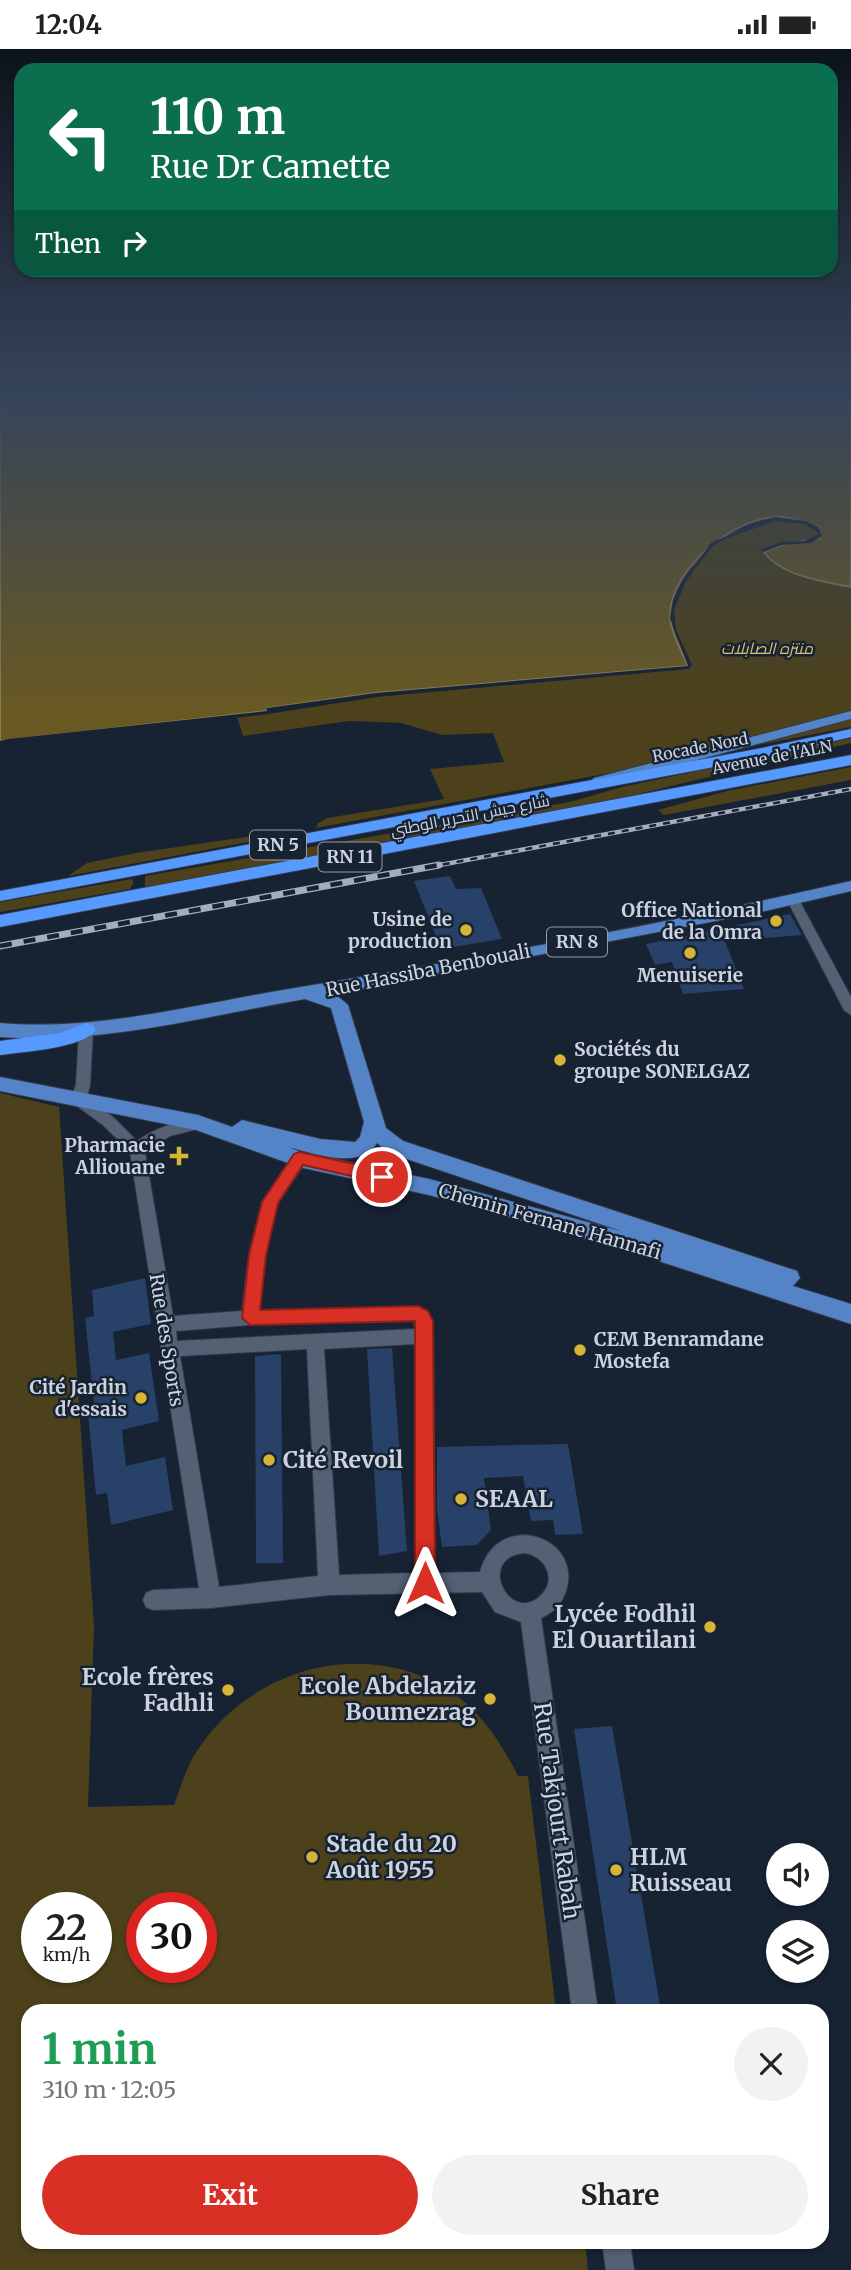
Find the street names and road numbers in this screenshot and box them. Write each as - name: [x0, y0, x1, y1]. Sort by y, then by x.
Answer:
- street label: Rocade Nord: [650, 728, 750, 766]
- street label: Avenue de l'ALN: [709, 735, 835, 779]
- street label: شارع جيش التحرير الوطني: [389, 790, 552, 844]
- road number: RN 5: [250, 831, 306, 859]
- road number: RN 11: [318, 843, 382, 871]
- road number: RN 8: [547, 927, 607, 957]
- street label: Rue Hassiba Benbouali: [324, 938, 532, 1002]
- street label: Chemin Fernane Hannafi: [436, 1178, 664, 1264]
- street label: Rue des Sports: [145, 1272, 189, 1408]
- street label: Rue Takjourt Rabah: [528, 1700, 587, 1922]

